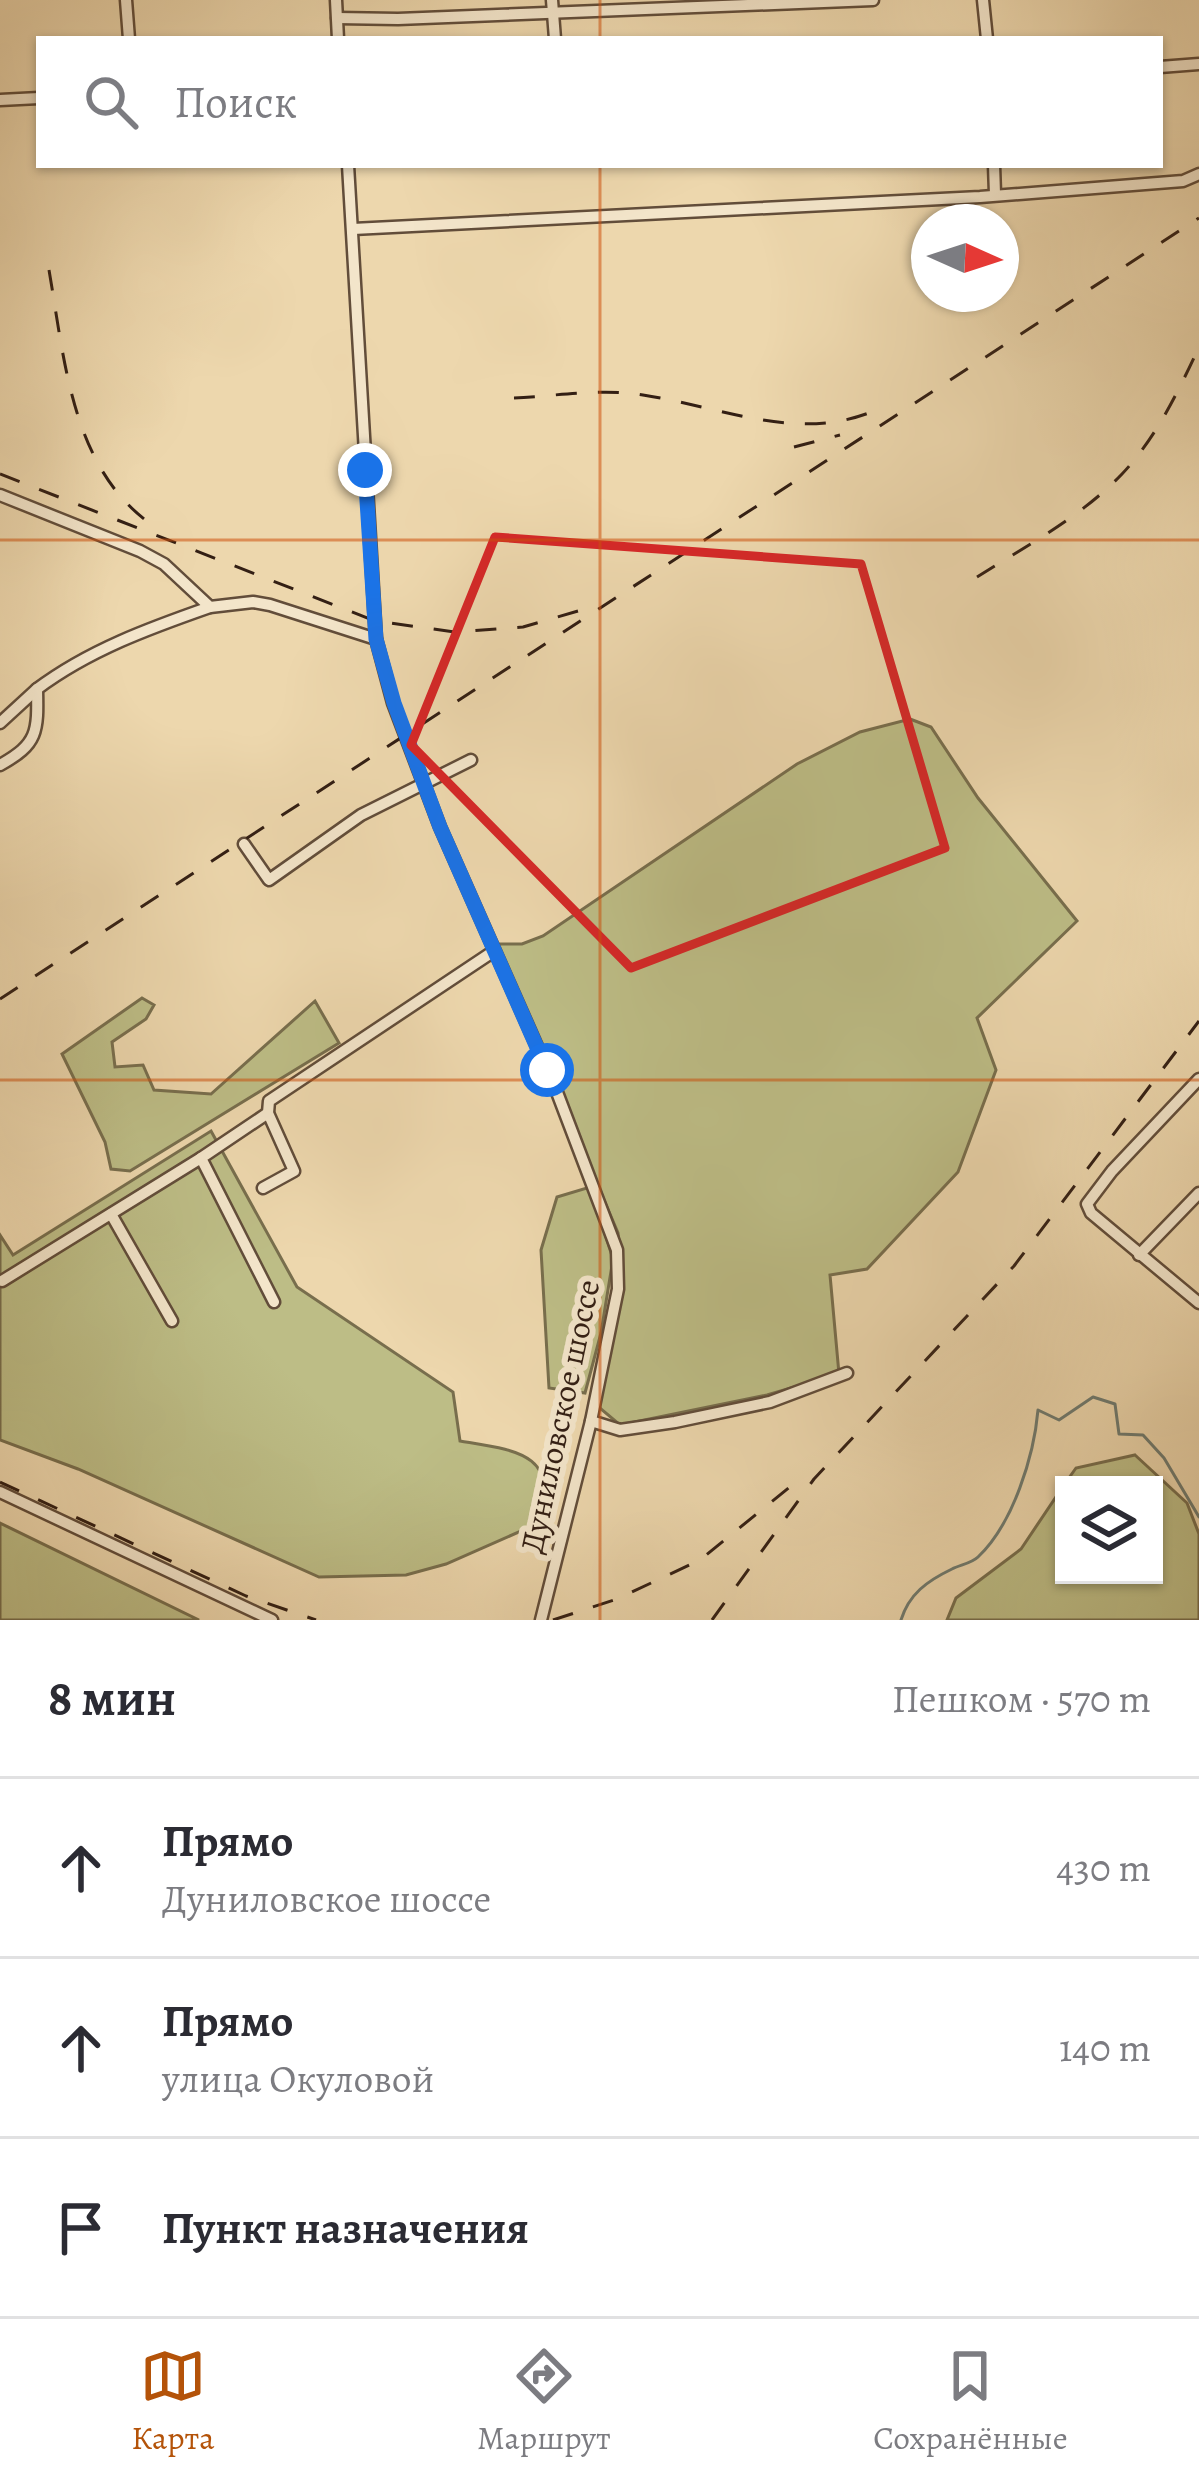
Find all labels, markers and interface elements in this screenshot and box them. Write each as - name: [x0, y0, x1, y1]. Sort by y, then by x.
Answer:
- search box: [36, 36, 1163, 168]
- icon: search: [78, 69, 144, 135]
- text: Поиск: [174, 71, 297, 133]
- north arrow: [911, 204, 1019, 312]
- route end: [338, 443, 392, 497]
- route start: [520, 1043, 574, 1097]
- street label: Дуниловское шоссе: [509, 1275, 610, 1557]
- map controls: [1055, 1476, 1163, 1584]
- button: layers: [1055, 1476, 1163, 1584]
- text: 8 мин: [48, 1663, 176, 1733]
- text: Пешком · 570 m: [892, 1672, 1151, 1725]
- text: Прямо: [162, 1810, 293, 1872]
- icon: ahead: [48, 1835, 114, 1901]
- text: 430 m: [1056, 1841, 1151, 1894]
- text: Дуниловское шоссе: [162, 1872, 491, 1925]
- text: Прямо: [162, 1990, 293, 2052]
- icon: ahead: [48, 2015, 114, 2081]
- text: 140 m: [1059, 2021, 1151, 2074]
- text: улица Окуловой: [162, 2052, 434, 2105]
- icon: arrive: [48, 2195, 114, 2261]
- text: Пункт назначения: [162, 2197, 529, 2259]
- tab: Карта: [131, 2343, 214, 2460]
- tab: Маршрут: [477, 2343, 611, 2460]
- tab: Сохранённые: [873, 2343, 1068, 2460]

